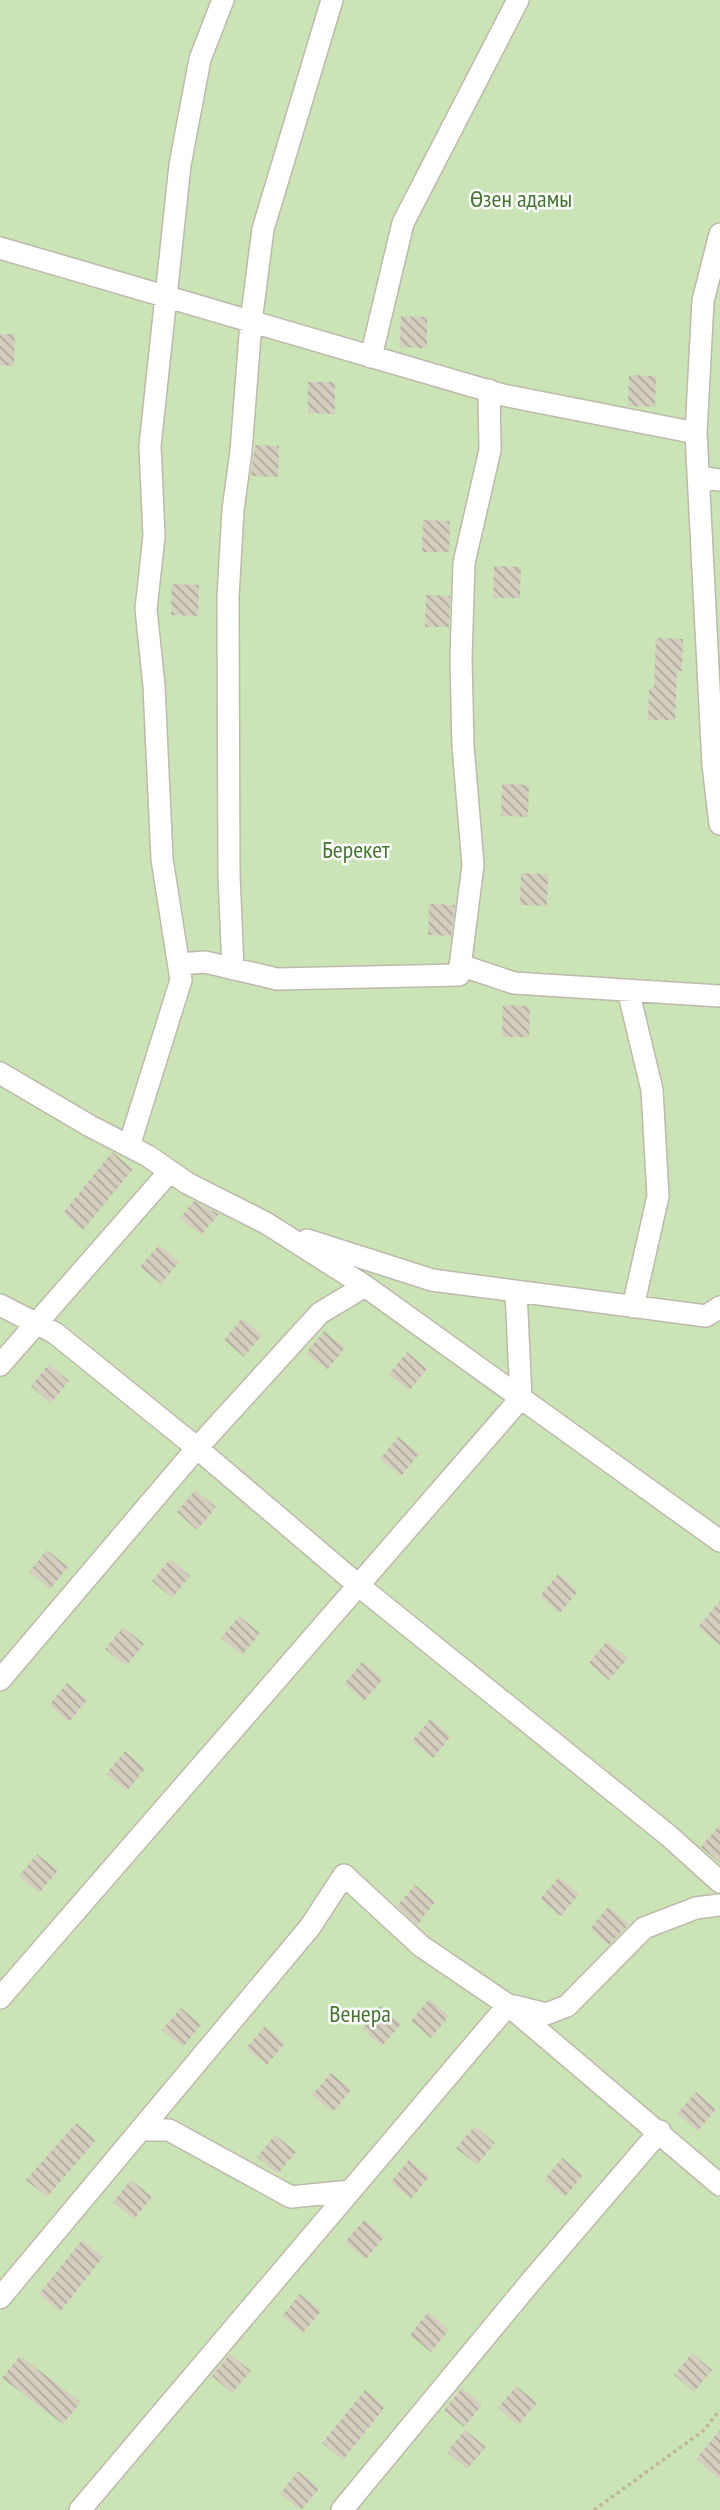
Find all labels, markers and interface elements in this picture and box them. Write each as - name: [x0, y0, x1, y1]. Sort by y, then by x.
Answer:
- park label: Өзен адамы: [470, 183, 572, 214]
- park label: Берекет: [322, 834, 390, 865]
- park label: Венера: [329, 1998, 391, 2029]

